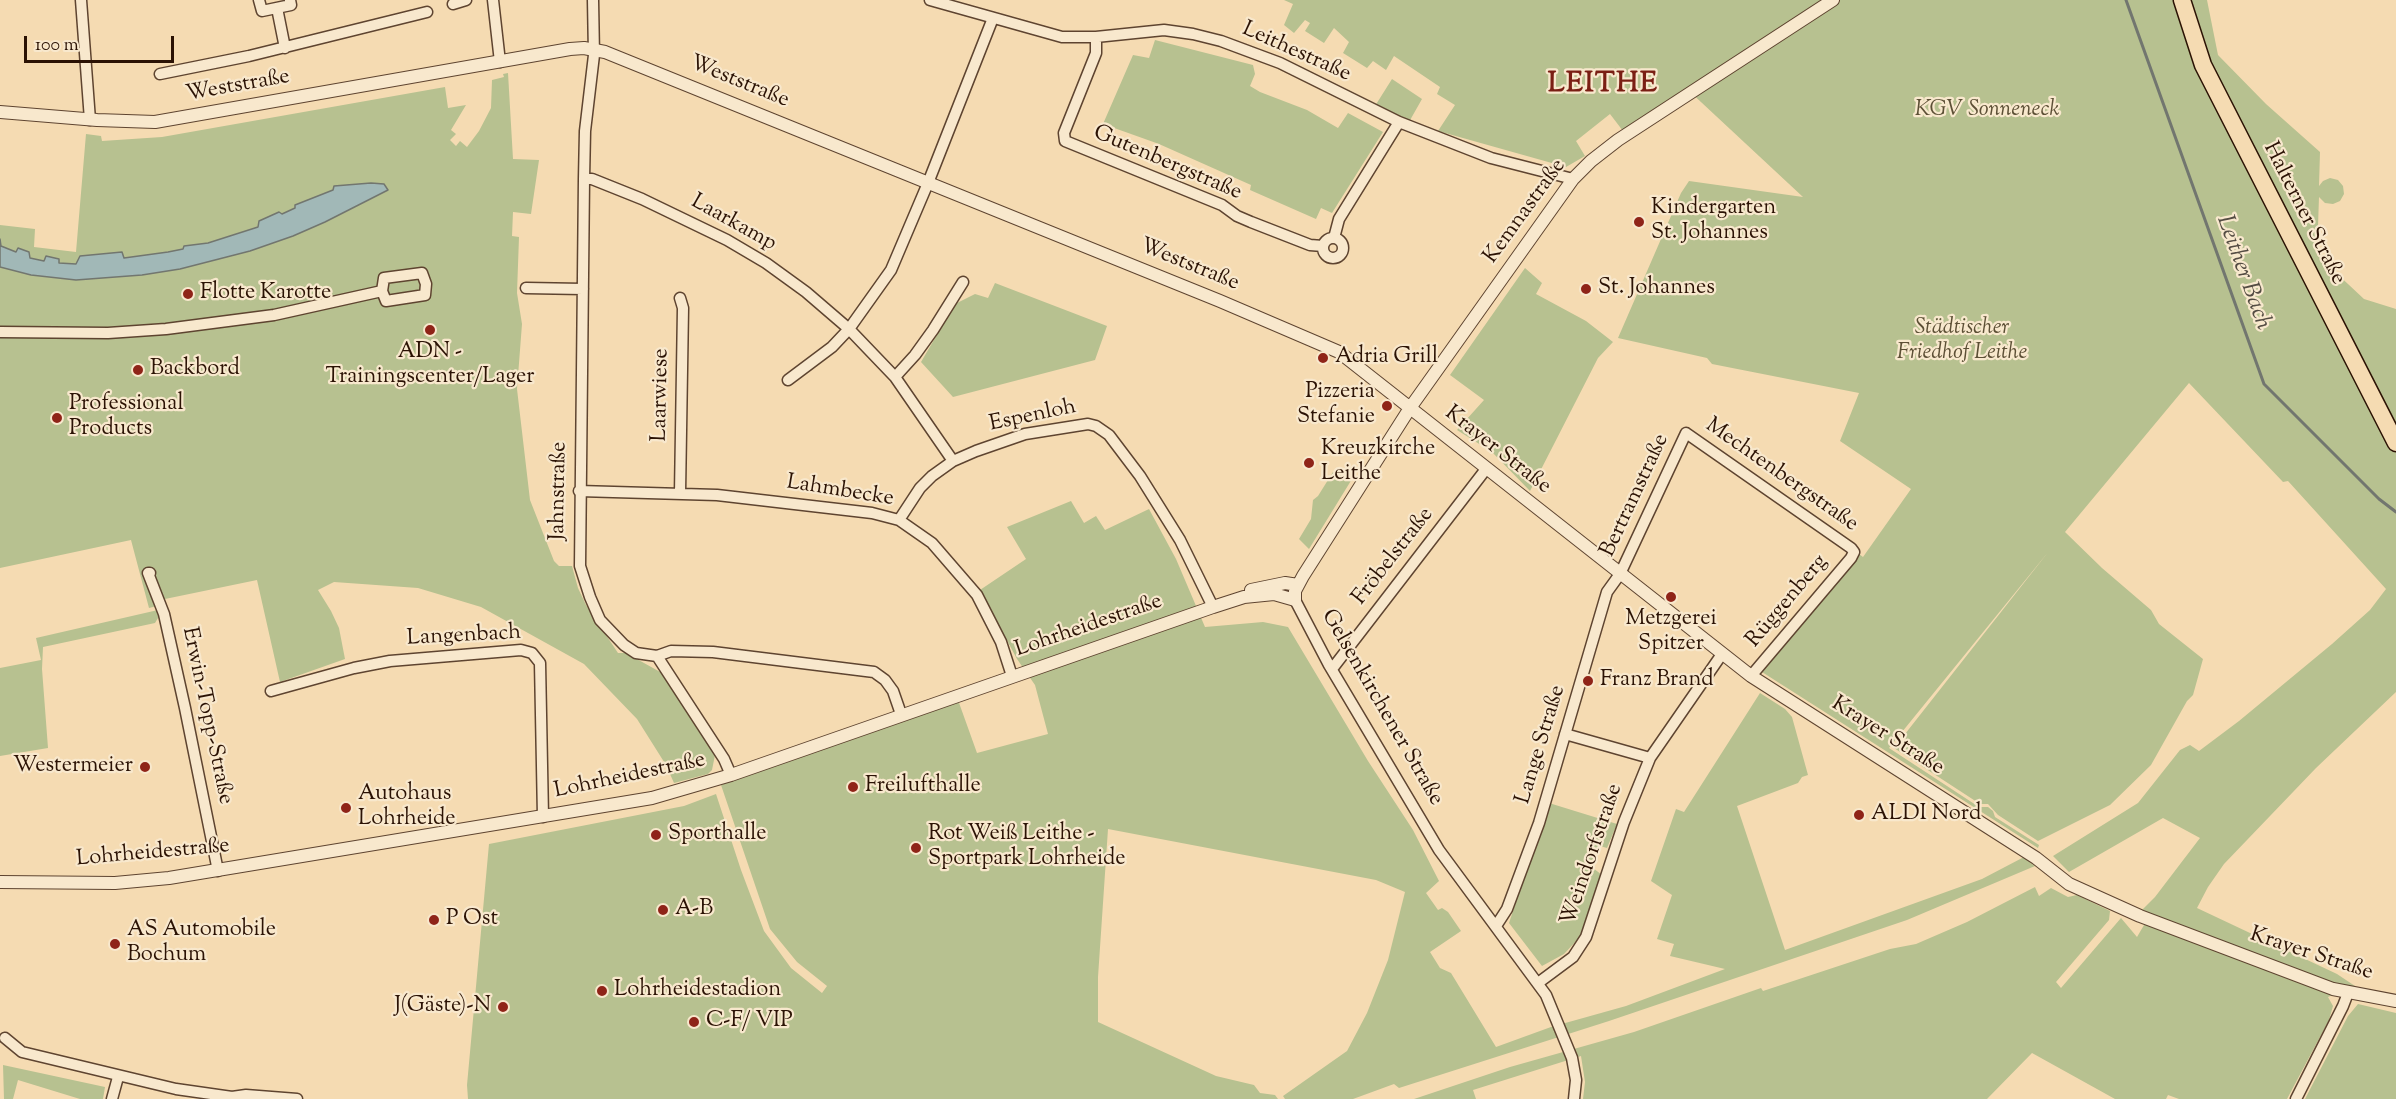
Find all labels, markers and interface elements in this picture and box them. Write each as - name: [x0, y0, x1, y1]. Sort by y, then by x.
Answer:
- street label: Leithestraße: [1237, 17, 1355, 89]
- scale bar: [27, 24, 177, 62]
- text: 100 m: [35, 33, 79, 59]
- street label: Weststraße: [685, 51, 793, 115]
- street label: Weststraße: [184, 65, 292, 109]
- district label: LEITHE: [1548, 69, 1658, 103]
- park label: KGV Sonneneck: [1915, 98, 2059, 124]
- street label: Gutenbergstraße: [1089, 121, 1245, 207]
- street label: Halterner Straße: [2256, 138, 2350, 290]
- street label: Kemnastraße: [1479, 155, 1573, 269]
- street label: Laarkamp: [686, 190, 780, 258]
- place label: Kindergarten St. Johannes: [1651, 196, 1776, 248]
- water label: Leither Bach: [2208, 212, 2276, 334]
- marker: Kindergarten St. Johannes: [1632, 215, 1646, 229]
- street label: Weststraße: [1135, 234, 1243, 298]
- place label: St. Johannes: [1598, 276, 1715, 302]
- place label: Flotte Karotte: [200, 281, 331, 307]
- marker: St. Johannes: [1579, 282, 1593, 296]
- marker: Flotte Karotte: [181, 287, 195, 301]
- park label: Städtischer Friedhof Leithe: [1897, 316, 2027, 368]
- marker: ADN - Trainingscenter/Lager: [423, 323, 437, 337]
- place label: ADN - Trainingscenter/Lager: [325, 340, 535, 392]
- place label: Adria Grill: [1335, 345, 1438, 371]
- street label: Laarwiese: [648, 348, 676, 442]
- marker: Adria Grill: [1316, 351, 1330, 365]
- place label: Backbord: [150, 357, 240, 383]
- marker: Backbord: [131, 363, 145, 377]
- place label: Pizzeria Stefanie: [1297, 380, 1375, 432]
- place label: Professional Products: [69, 392, 184, 444]
- street label: Espenloh: [987, 395, 1079, 439]
- marker: Pizzeria Stefanie: [1380, 399, 1394, 413]
- street label: Krayer Straße: [1438, 401, 1556, 501]
- marker: Professional Products: [50, 411, 64, 425]
- street label: Mechtenbergstraße: [1699, 413, 1863, 539]
- street label: Bertramstraße: [1596, 430, 1676, 562]
- place label: Kreuzkirche Leithe: [1321, 437, 1435, 488]
- street label: Jahnstraße: [546, 441, 574, 541]
- marker: Kreuzkirche Leithe: [1302, 456, 1316, 470]
- street label: Lahmbecke: [784, 470, 896, 514]
- street label: Fröbelstraße: [1348, 503, 1440, 611]
- street label: Rüggenberg: [1741, 550, 1835, 654]
- street label: Lohrheidestraße: [1012, 589, 1166, 665]
- marker: Metzgerei Spitzer: [1664, 590, 1678, 604]
- street label: Gelsenkirchener Straße: [1314, 605, 1448, 811]
- place label: Metzgerei Spitzer: [1625, 607, 1717, 658]
- street label: Langenbach: [406, 621, 522, 653]
- street label: Erwin-Topp-Straße: [174, 625, 238, 807]
- place label: Franz Brand: [1600, 668, 1714, 694]
- marker: Franz Brand: [1581, 674, 1595, 688]
- street label: Lange Straße: [1511, 683, 1573, 807]
- street label: Krayer Straße: [1826, 692, 1948, 782]
- street label: Lohrheidestraße: [552, 748, 708, 806]
- place label: Westermeier: [13, 754, 133, 780]
- marker: Westermeier: [138, 760, 152, 774]
- place label: Freilufthalle: [865, 774, 981, 800]
- marker: Freilufthalle: [846, 780, 860, 794]
- street label: Weindorfstraße: [1556, 781, 1630, 929]
- place label: Autohaus Lohrheide: [358, 782, 456, 834]
- marker: Autohaus Lohrheide: [339, 801, 353, 815]
- place label: ALDI Nord: [1871, 802, 1981, 828]
- marker: ALDI Nord: [1852, 808, 1866, 822]
- place label: Sporthalle: [668, 822, 766, 848]
- place label: Rot Weiß Leithe - Sportpark Lohrheide: [928, 822, 1126, 873]
- marker: Sporthalle: [649, 828, 663, 842]
- street label: Lohrheidestraße: [75, 834, 231, 874]
- marker: Rot Weiß Leithe - Sportpark Lohrheide: [909, 841, 923, 855]
- place label: A-B: [675, 897, 713, 923]
- marker: A-B: [656, 903, 670, 917]
- place label: P Ost: [446, 907, 498, 933]
- marker: P Ost: [427, 913, 441, 927]
- place label: AS Automobile Bochum: [127, 918, 276, 969]
- street label: Krayer Straße: [2246, 923, 2376, 987]
- marker: AS Automobile Bochum: [108, 937, 122, 951]
- place label: Lohrheidestadion: [614, 978, 781, 1004]
- marker: Lohrheidestadion: [595, 984, 609, 998]
- place label: J(Gäste)-N: [394, 994, 491, 1020]
- marker: J(Gäste)-N: [496, 1000, 510, 1014]
- place label: C-F/ VIP: [706, 1009, 793, 1035]
- marker: C-F/ VIP: [687, 1015, 701, 1029]

